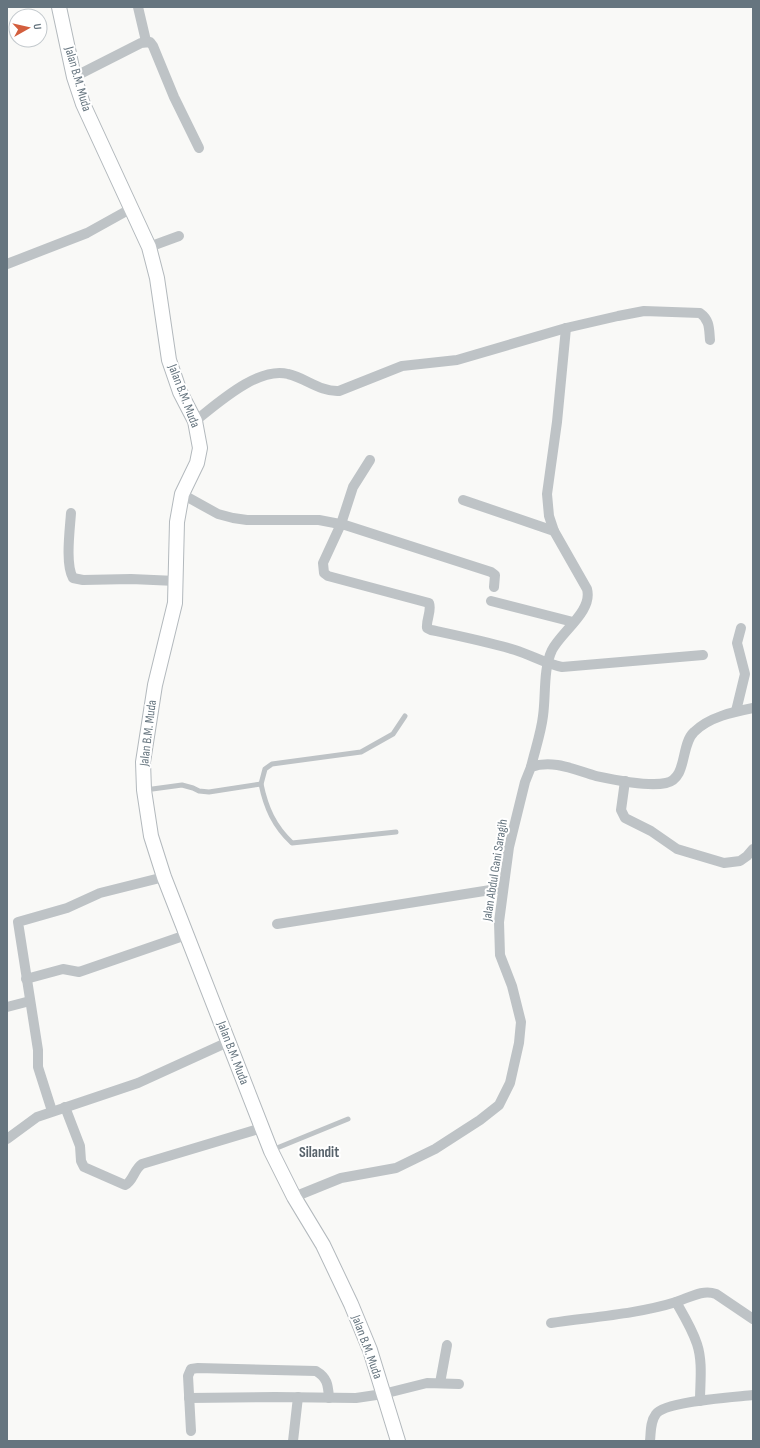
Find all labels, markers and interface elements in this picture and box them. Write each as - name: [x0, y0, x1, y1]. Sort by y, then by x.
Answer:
- north arrow: [8, 8, 48, 48]
- text: U: [31, 23, 44, 31]
- street label: Jalan B.M. Muda: [61, 44, 95, 113]
- street label: Jalan B.M. Muda: [164, 361, 203, 430]
- street label: Jalan B.M. Muda: [136, 699, 160, 768]
- street label: Jalan Abdul Gani Saragih: [479, 818, 511, 923]
- street label: Jalan B.M. Muda: [213, 1018, 252, 1087]
- district label: Silandit: [299, 1143, 339, 1162]
- street label: Jalan B.M. Muda: [348, 1312, 386, 1381]

